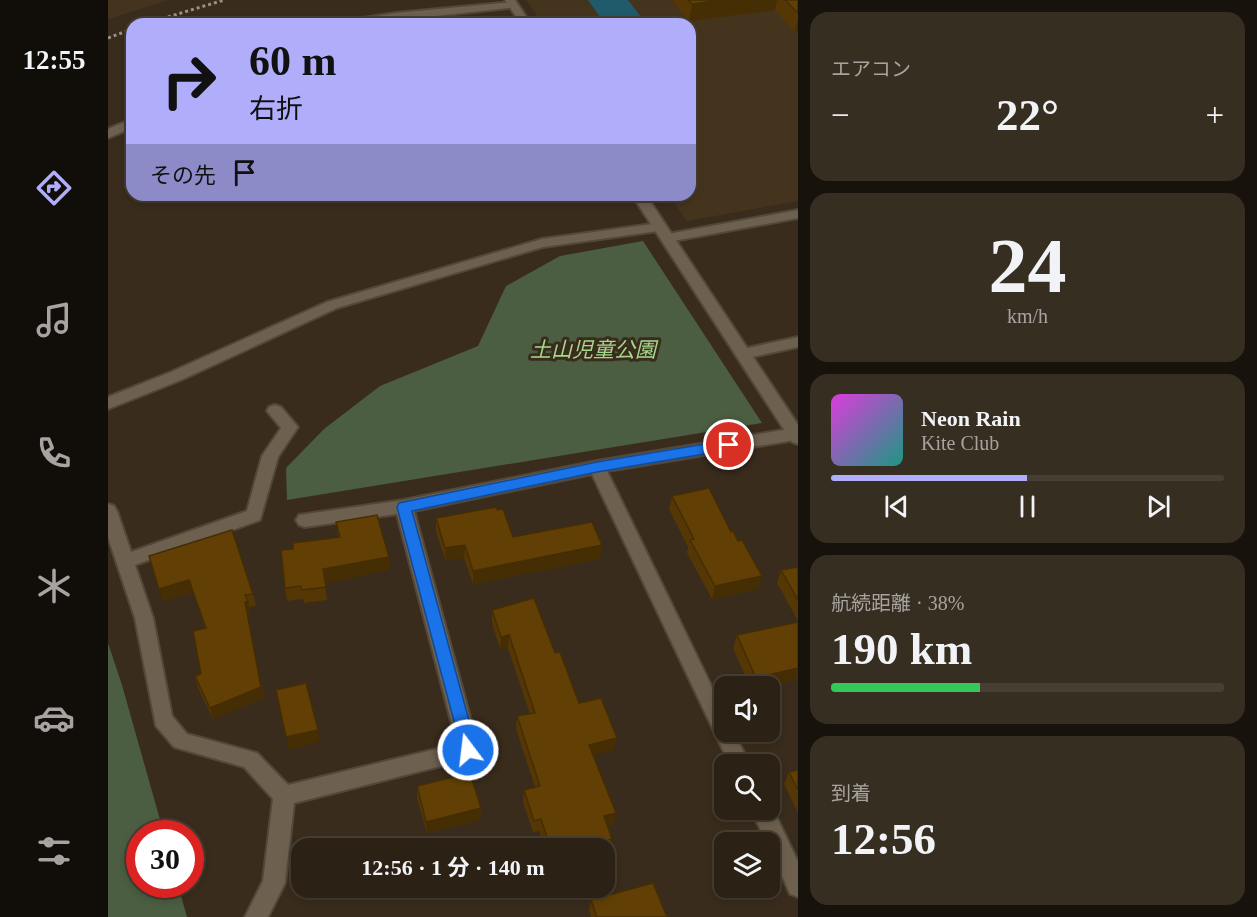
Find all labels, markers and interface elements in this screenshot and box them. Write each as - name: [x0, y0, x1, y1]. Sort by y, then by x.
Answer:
- text: 60 m: [249, 38, 337, 84]
- icon: right: [150, 42, 228, 120]
- text: 12:55: [23, 45, 86, 75]
- text: エアコン: [831, 58, 911, 80]
- text: 22°: [996, 90, 1059, 140]
- text: 右折: [249, 94, 303, 124]
- text: −: [831, 97, 850, 133]
- text: +: [1205, 97, 1224, 133]
- icon: arrive: [228, 156, 261, 189]
- text: その先: [150, 163, 216, 188]
- icon: directions: [33, 167, 75, 209]
- text: 24: [989, 222, 1067, 309]
- icon: music: [33, 299, 75, 341]
- text: km/h: [1007, 305, 1048, 327]
- park label: 土山児童公園: [530, 338, 659, 362]
- text: Neon Rain: [921, 406, 1021, 431]
- pin: [703, 419, 754, 470]
- icon: arrive: [712, 428, 745, 461]
- icon: phone: [33, 432, 75, 474]
- text: Kite Club: [921, 432, 999, 454]
- icon: previous: [880, 490, 913, 523]
- icon: pause: [1011, 490, 1044, 523]
- icon: next: [1142, 490, 1175, 523]
- icon: climate: [33, 565, 75, 607]
- text: 航続距離 · 38%: [831, 592, 964, 614]
- text: 190 km: [831, 624, 972, 674]
- map controls: [714, 676, 780, 898]
- button: sound: [714, 676, 780, 742]
- icon: car: [33, 697, 75, 739]
- position arrow: [436, 718, 500, 782]
- button: search: [714, 754, 780, 820]
- text: 到着: [831, 782, 871, 804]
- text: 12:56: [831, 814, 936, 864]
- speed limit sign: 30: [126, 820, 204, 898]
- icon: filters: [33, 830, 75, 872]
- button: layers: [714, 832, 780, 898]
- text: 12:56 · 1 分 · 140 m: [361, 855, 545, 880]

